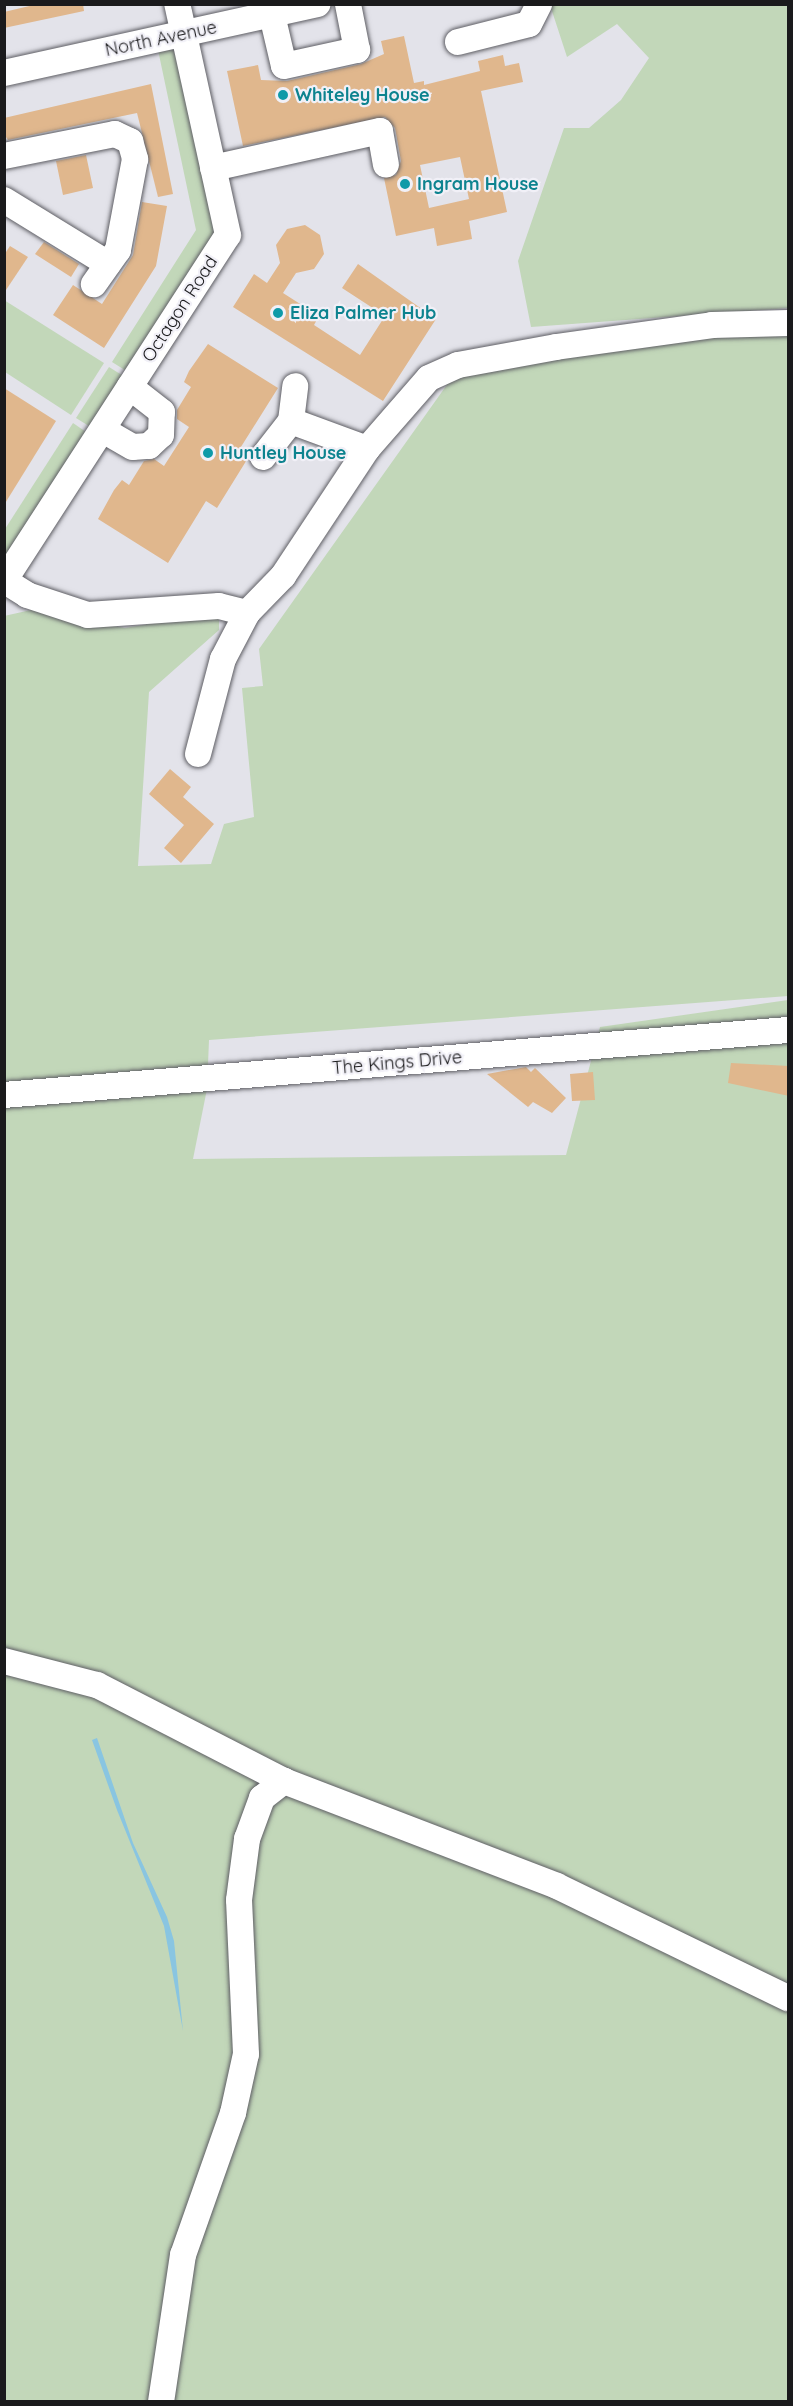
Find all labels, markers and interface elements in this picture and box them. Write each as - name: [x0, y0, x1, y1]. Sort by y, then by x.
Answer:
- street label: North Avenue: [103, 17, 219, 61]
- place label: Whiteley House: [295, 84, 430, 106]
- marker: Whiteley House: [276, 88, 290, 102]
- place label: Ingram House: [417, 173, 539, 195]
- marker: Ingram House: [398, 177, 412, 191]
- street label: Octagon Road: [138, 252, 222, 366]
- place label: Eliza Palmer Hub: [290, 302, 436, 324]
- marker: Eliza Palmer Hub: [271, 306, 285, 320]
- place label: Huntley House: [220, 442, 346, 464]
- marker: Huntley House: [201, 446, 215, 460]
- street label: The Kings Drive: [331, 1047, 463, 1079]

